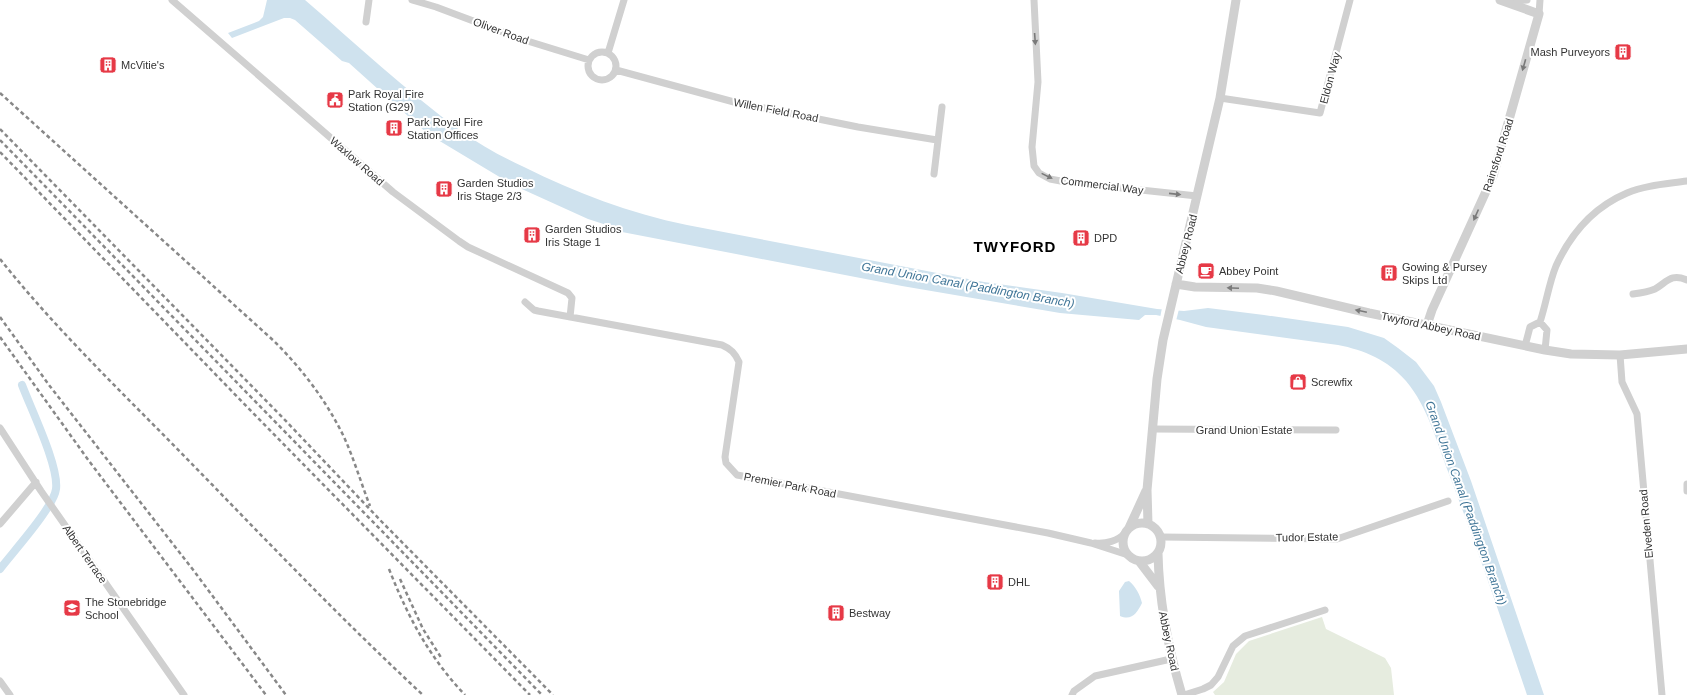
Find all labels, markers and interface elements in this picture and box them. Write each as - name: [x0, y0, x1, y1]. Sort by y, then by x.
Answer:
- street label: Oliver Road: [472, 15, 530, 47]
- one-way arrow: [1031, 33, 1038, 45]
- building icon: Mash Purveyors: [1613, 42, 1633, 62]
- place label: Mash Purveyors: [1531, 46, 1610, 58]
- street label: Eldon Way: [1317, 50, 1343, 105]
- building icon: McVitie's: [98, 55, 118, 75]
- place label: McVitie's: [121, 59, 165, 71]
- one-way arrow: [1521, 59, 1527, 71]
- place label: Park Royal Fire Station (G29): [348, 88, 424, 113]
- public building icon: Park Royal Fire Station (G29): [325, 90, 345, 110]
- street label: Willen Field Road: [733, 96, 819, 124]
- place label: Park Royal Fire Station Offices: [407, 116, 483, 141]
- street label: Rainsford Road: [1480, 117, 1516, 193]
- building icon: Park Royal Fire Station Offices: [384, 118, 404, 138]
- street label: Waxlow Road: [328, 134, 386, 188]
- one-way arrow: [1041, 173, 1052, 179]
- street label: Commercial Way: [1060, 174, 1145, 196]
- place label: Garden Studios Iris Stage 2/3: [457, 177, 534, 202]
- building icon: Garden Studios Iris Stage 2/3: [434, 179, 454, 199]
- one-way arrow: [1169, 190, 1181, 197]
- one-way arrow: [1473, 210, 1479, 221]
- street label: Abbey Road: [1173, 213, 1199, 275]
- place label: Garden Studios Iris Stage 1: [545, 223, 622, 248]
- building icon: Garden Studios Iris Stage 1: [522, 225, 542, 245]
- building icon: DPD: [1071, 228, 1091, 248]
- place label: DPD: [1094, 232, 1117, 244]
- district label: TWYFORD: [974, 238, 1056, 255]
- water label: Grand Union Canal (Paddington Branch): [860, 259, 1076, 311]
- cafe icon: Abbey Point: [1196, 261, 1216, 281]
- place label: Gowing & Pursey Skips Ltd: [1402, 261, 1487, 286]
- building icon: Gowing & Pursey Skips Ltd: [1379, 263, 1399, 283]
- place label: Abbey Point: [1219, 265, 1278, 277]
- one-way arrow: [1226, 285, 1239, 291]
- one-way arrow: [1355, 308, 1367, 314]
- street label: Twyford Abbey Road: [1380, 310, 1482, 342]
- shop icon: Screwfix: [1288, 372, 1308, 392]
- place label: Screwfix: [1311, 376, 1353, 388]
- water label: Grand Union Canal (Paddington Branch): [1422, 399, 1510, 607]
- street label: Grand Union Estate: [1196, 424, 1292, 436]
- street label: Premier Park Road: [743, 470, 837, 500]
- street label: Elveden Road: [1637, 489, 1655, 559]
- street label: Albert Terrace: [61, 523, 109, 585]
- street label: Tudor Estate: [1276, 530, 1338, 544]
- building icon: DHL: [985, 572, 1005, 592]
- place label: DHL: [1008, 576, 1030, 588]
- place label: The Stonebridge School: [85, 596, 166, 621]
- school or university icon: The Stonebridge School: [62, 598, 82, 618]
- building icon: Bestway: [826, 603, 846, 623]
- place label: Bestway: [849, 607, 891, 619]
- street label: Abbey Road: [1157, 610, 1181, 672]

